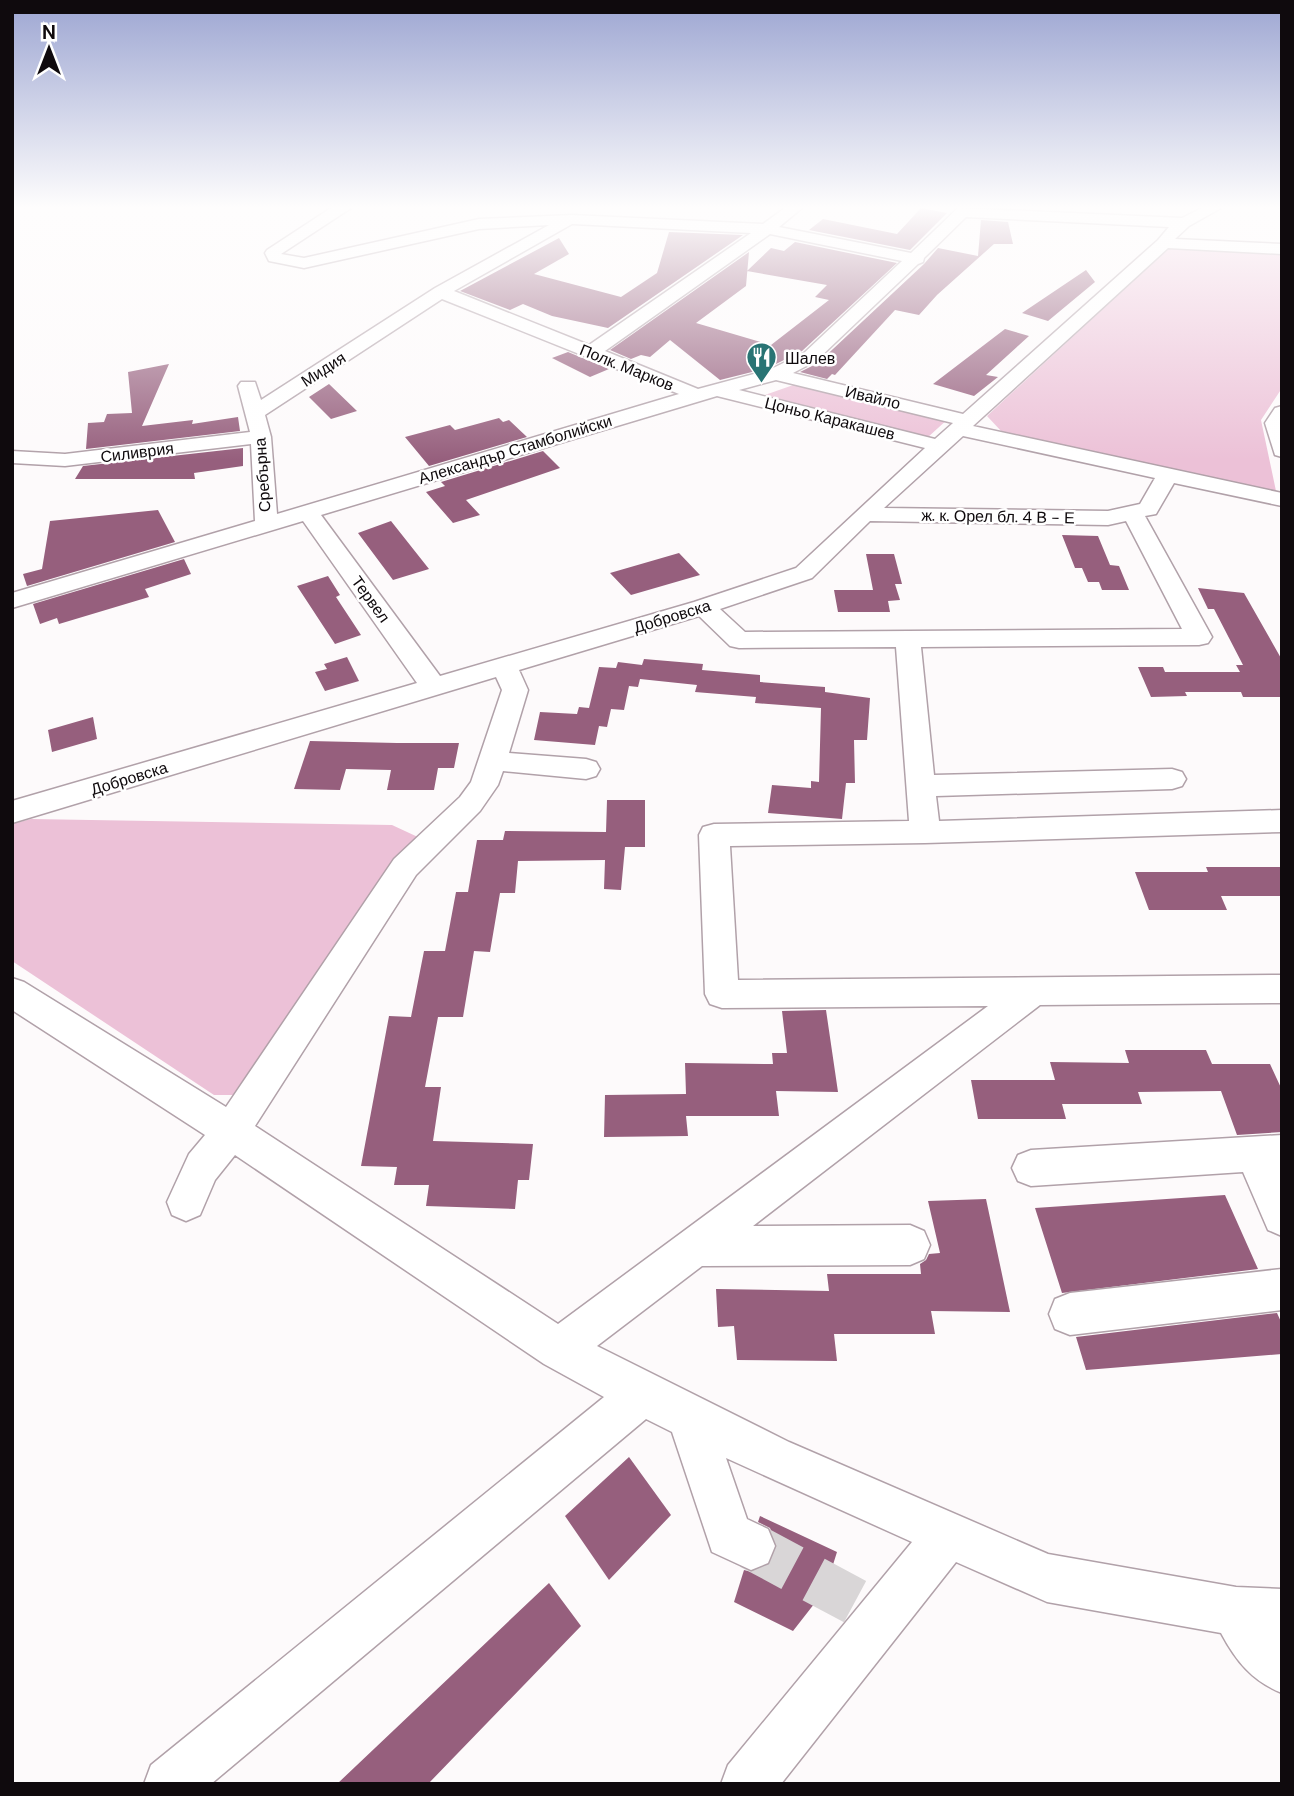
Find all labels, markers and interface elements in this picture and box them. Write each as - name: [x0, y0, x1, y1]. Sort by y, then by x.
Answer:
- north arrow: [14, 14, 84, 84]
- text: N: [42, 20, 56, 45]
- street label: Полк. Марков: [577, 339, 677, 396]
- restaurant icon: Шалев: [745, 341, 779, 385]
- street label: Мидия: [297, 347, 350, 392]
- place label: Шалев: [785, 348, 835, 369]
- street label: Ивайло: [843, 381, 903, 414]
- street label: Цоньо Каракашев: [763, 392, 897, 445]
- street label: Александър Стамболийски: [416, 410, 614, 489]
- street label: Сребърна: [249, 437, 276, 513]
- street label: Силиврия: [99, 438, 175, 467]
- street label: ж. к. Орел бл. 4 В - Е: [921, 505, 1075, 528]
- street label: Тервел: [347, 572, 395, 627]
- street label: Добровска: [631, 595, 713, 638]
- street label: Добровска: [88, 757, 170, 800]

